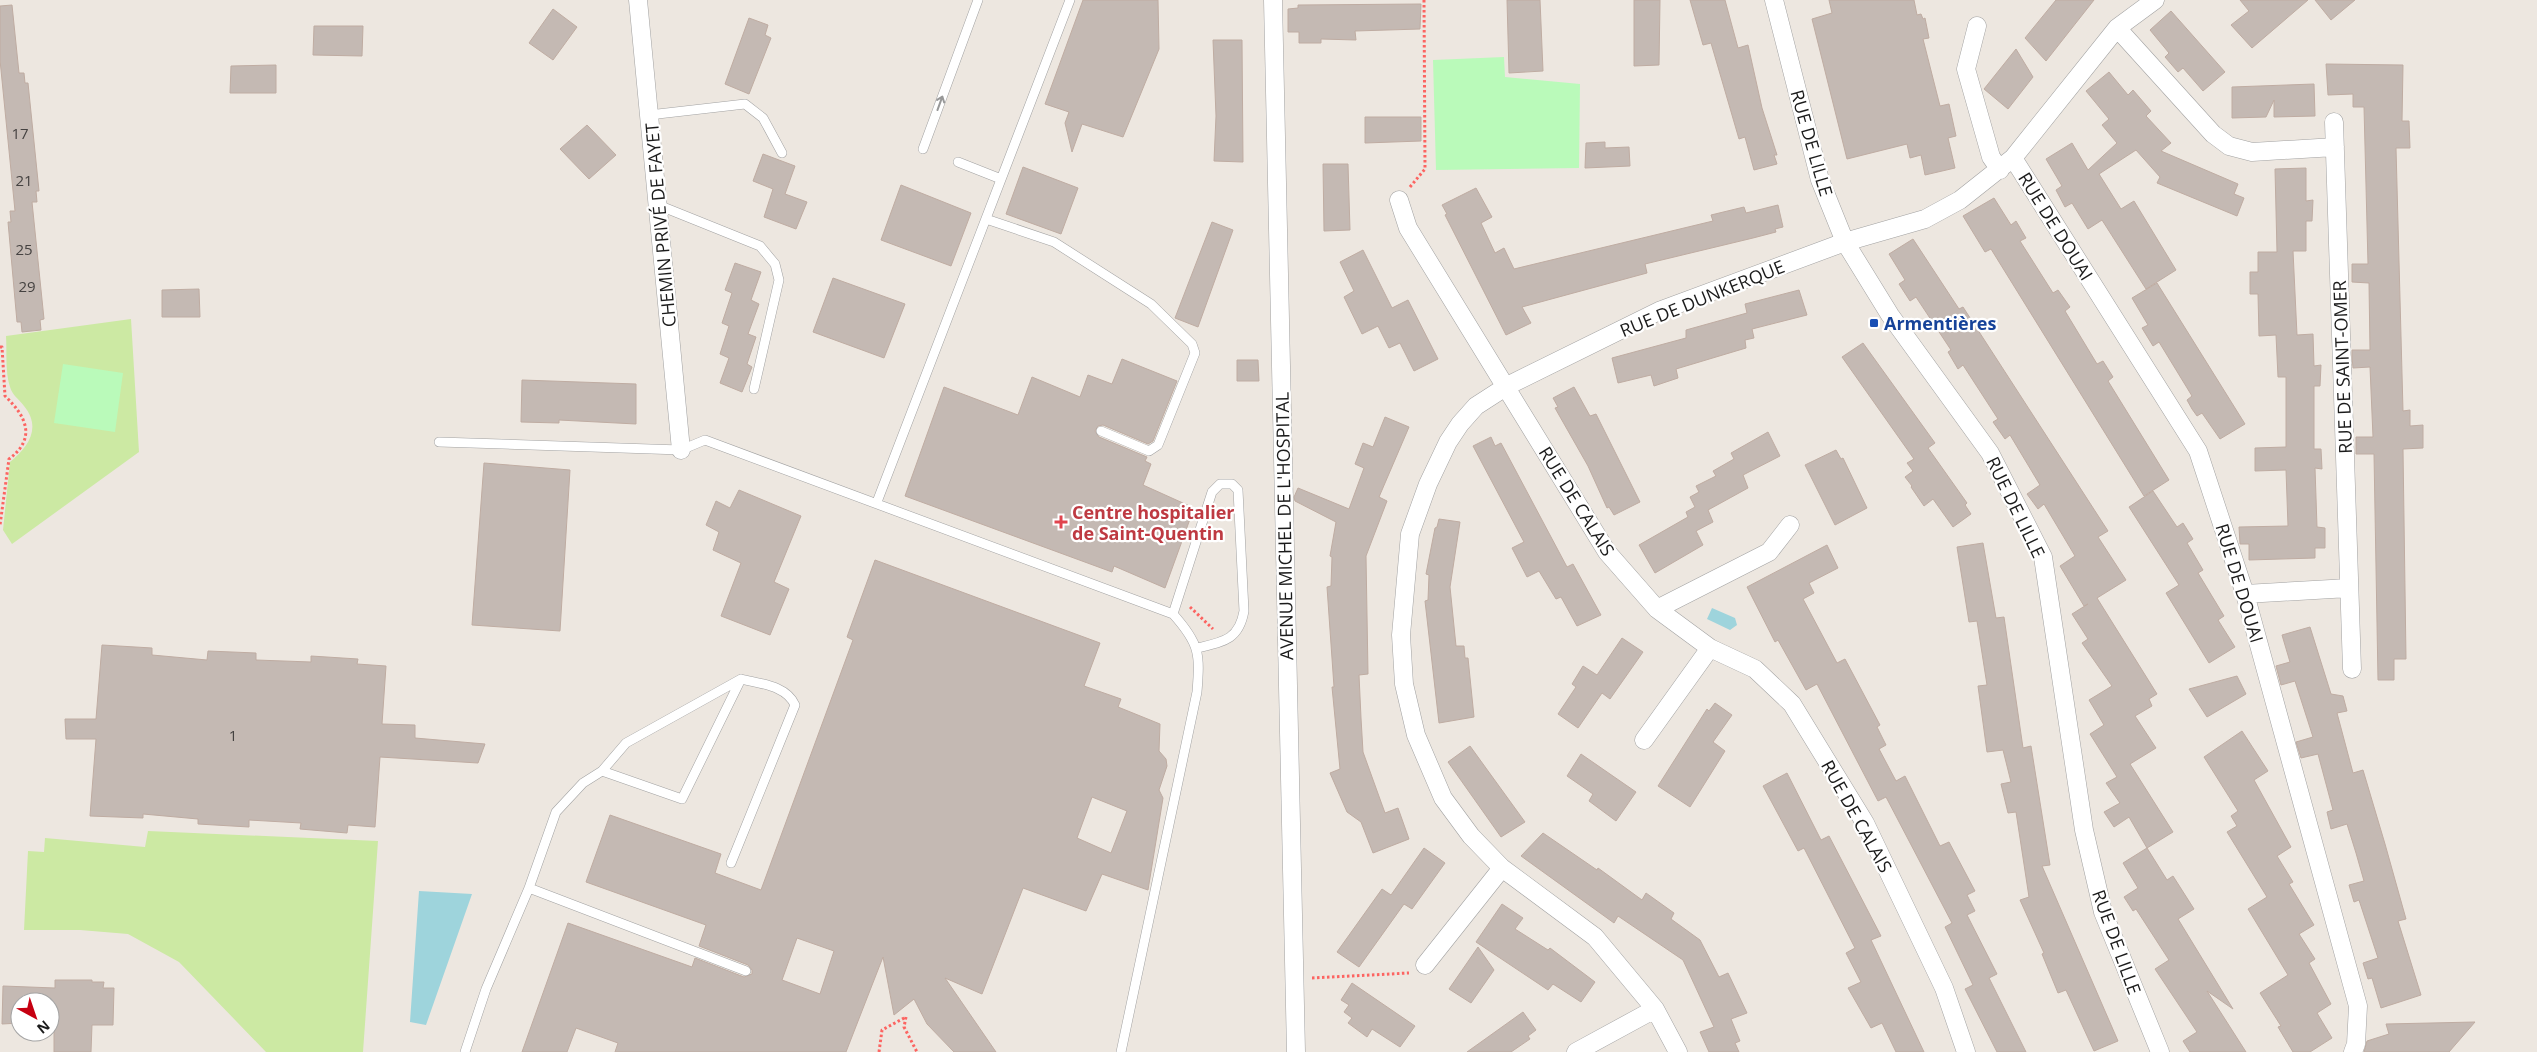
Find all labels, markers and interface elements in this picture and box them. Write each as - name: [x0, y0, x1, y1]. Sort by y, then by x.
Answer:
- street label: RUE DE LILLE: [1785, 87, 1839, 199]
- one-way arrow: [936, 96, 945, 111]
- street label: CHEMIN PRIVÉ DE FAYET: [639, 122, 681, 328]
- house number: 17: [11, 123, 29, 143]
- street label: RUE DE DOUAI: [2013, 167, 2099, 285]
- house number: 21: [15, 170, 33, 190]
- house number: 25: [15, 239, 33, 259]
- street label: RUE DE DUNKERQUE: [1616, 254, 1788, 342]
- house number: 29: [18, 276, 36, 296]
- street label: RUE DE SAINT-OMER: [2327, 280, 2357, 454]
- place label: Armentières: [1884, 311, 1996, 335]
- marker: Armentières: [1868, 317, 1880, 329]
- street label: AVENUE MICHEL DE L'HOSPITAL: [1270, 392, 1298, 660]
- street label: RUE DE CALAIS: [1534, 442, 1620, 560]
- street label: RUE DE LILLE: [1981, 452, 2051, 562]
- place label: Centre hospitalier de Saint-Quentin: [1072, 500, 1235, 545]
- marker: Centre hospitalier de Saint-Quentin: [1054, 515, 1068, 529]
- street label: RUE DE DOUAI: [2211, 521, 2269, 645]
- house number: 1: [229, 725, 237, 745]
- street label: RUE DE CALAIS: [1816, 755, 1898, 877]
- street label: RUE DE LILLE: [2087, 886, 2147, 998]
- north arrow: [10, 992, 60, 1042]
- text: N: [33, 1016, 54, 1038]

